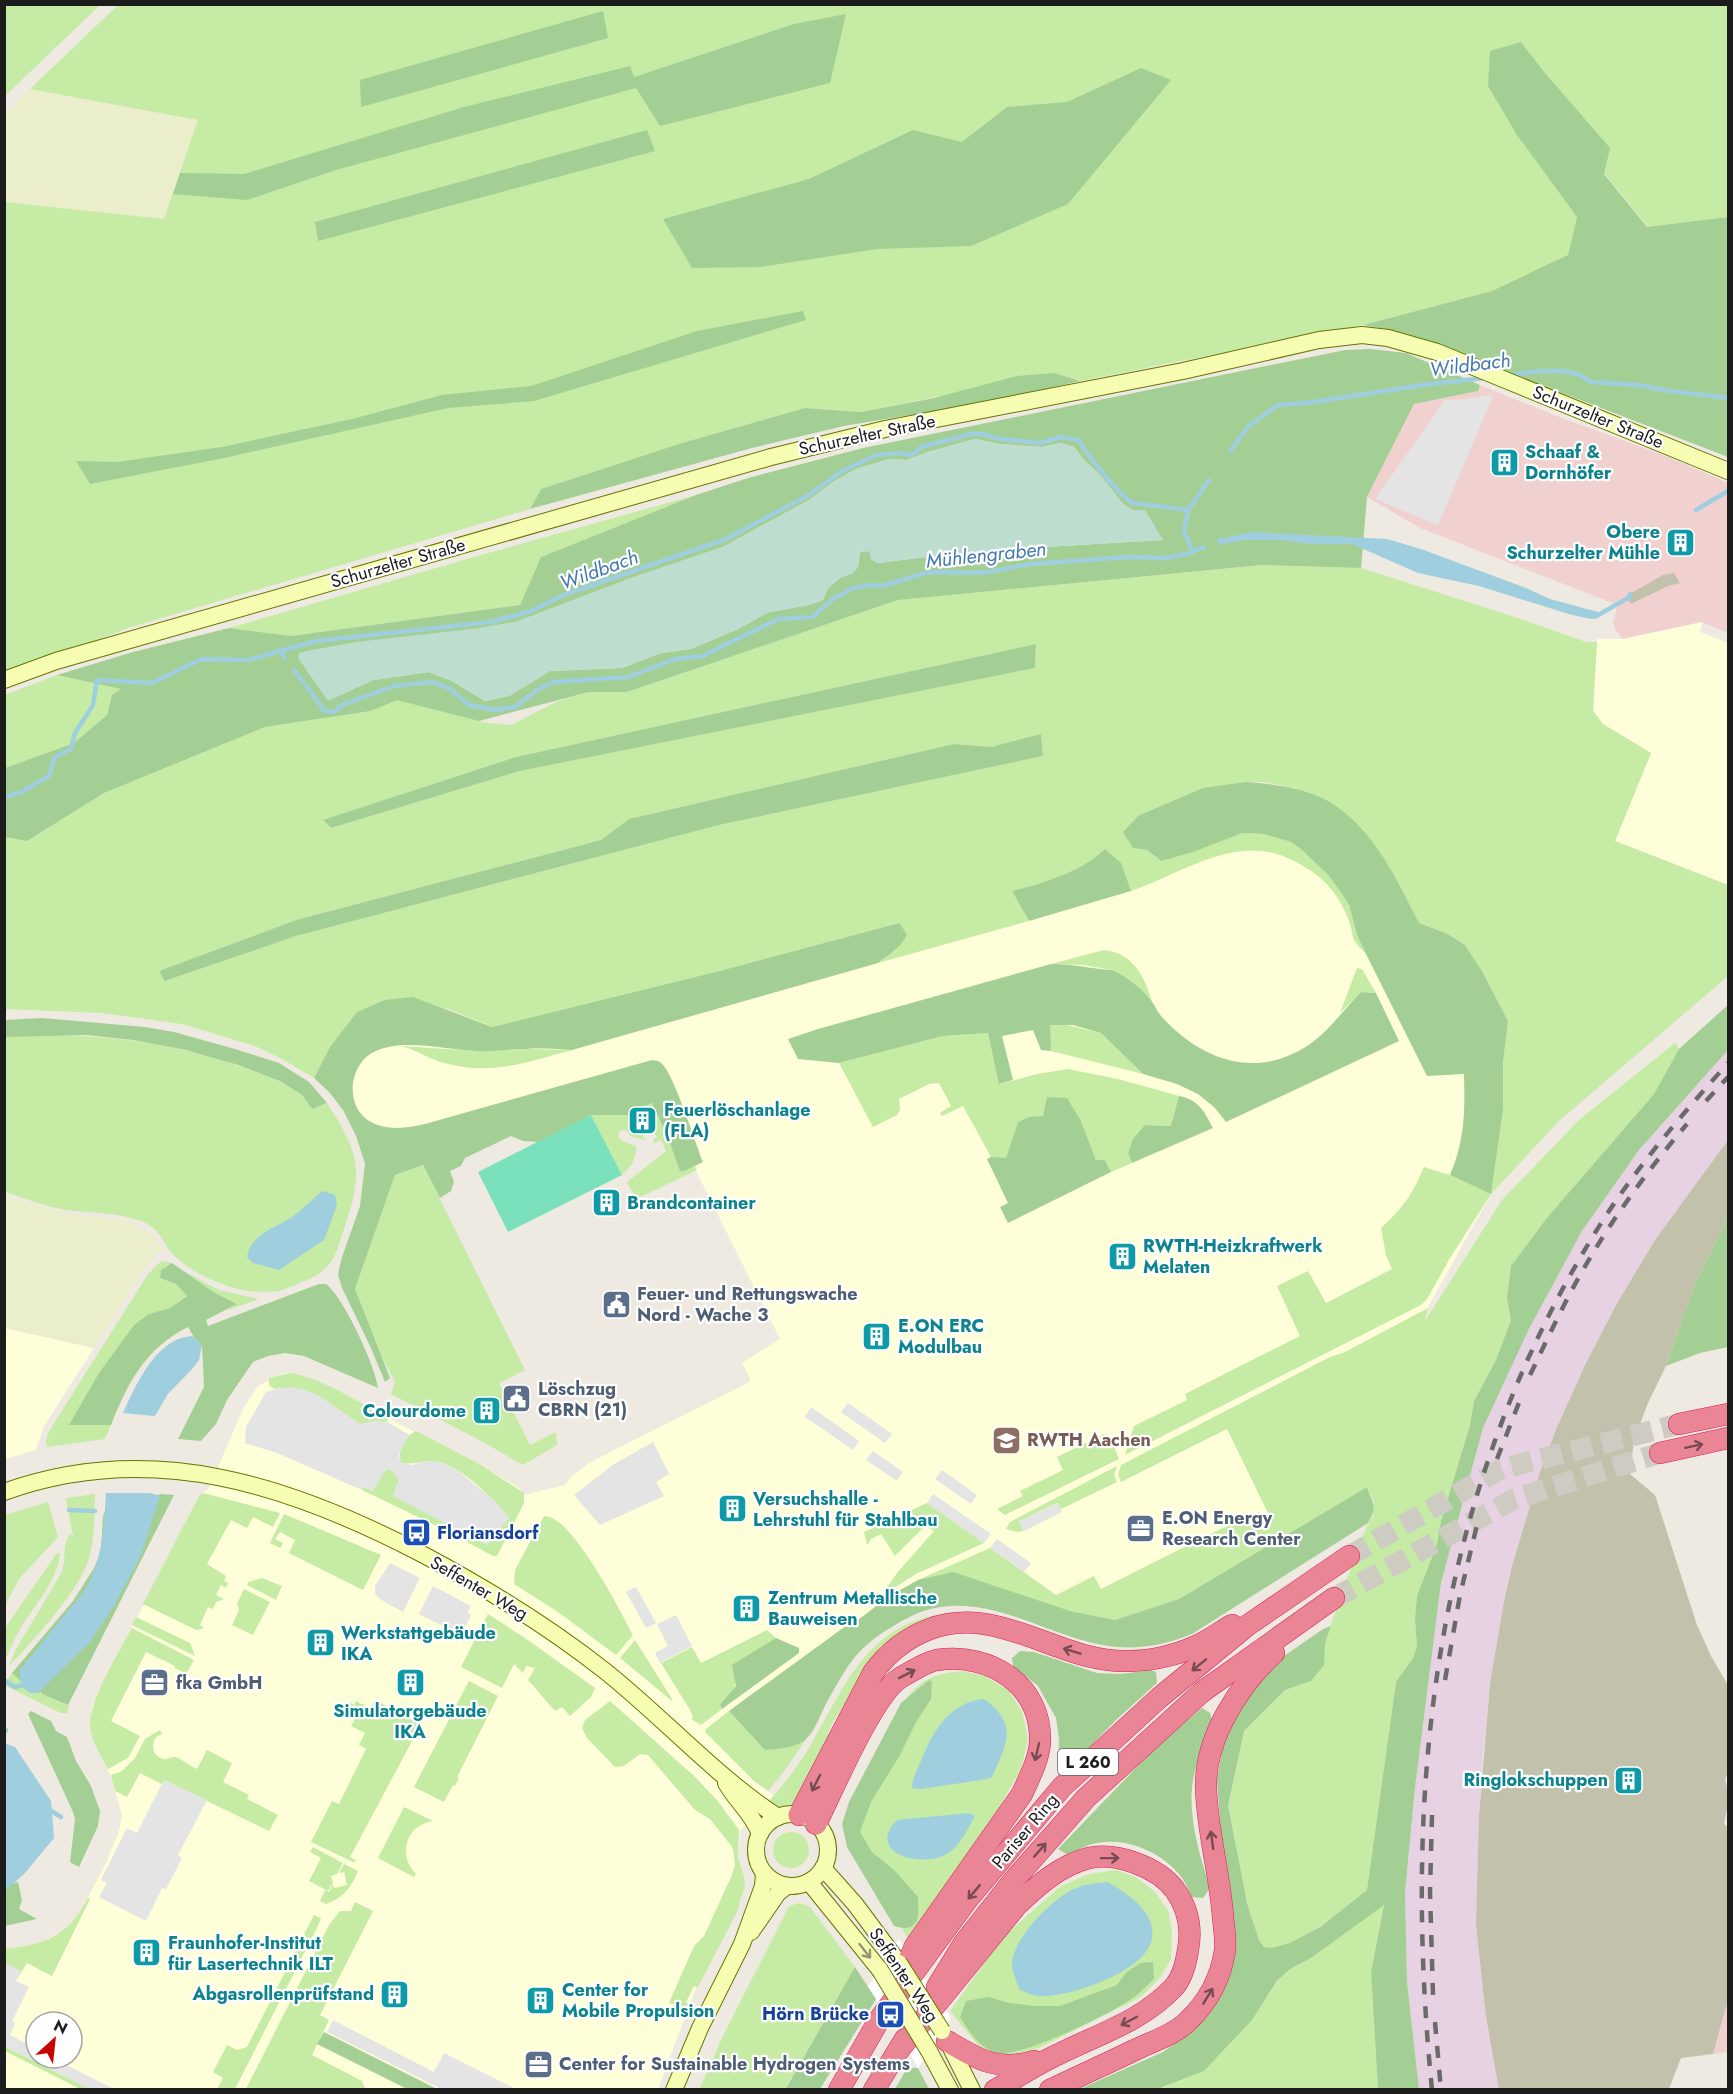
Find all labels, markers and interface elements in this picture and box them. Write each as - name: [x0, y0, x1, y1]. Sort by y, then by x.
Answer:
- water label: Wildbach: [1428, 346, 1512, 384]
- street label: Schurzelter Straße: [1529, 379, 1667, 455]
- street label: Schurzelter Straße: [796, 408, 938, 462]
- place label: Schaaf & Dornhöfer: [1525, 439, 1612, 486]
- building icon: Schaaf & Dornhöfer: [1488, 446, 1520, 478]
- place label: Obere Schurzelter Mühle: [1506, 519, 1660, 566]
- building icon: Obere Schurzelter Mühle: [1665, 526, 1697, 558]
- street label: Schurzelter Straße: [328, 531, 468, 595]
- water label: Mühlengraben: [924, 534, 1048, 576]
- water label: Wildbach: [556, 542, 642, 598]
- place label: Feuerlöschanlage (FLA): [664, 1097, 811, 1144]
- building icon: Feuerlöschanlage (FLA): [627, 1104, 659, 1136]
- building icon: Brandcontainer: [590, 1187, 622, 1219]
- place label: Brandcontainer: [627, 1190, 756, 1216]
- place label: RWTH-Heizkraftwerk Melaten: [1143, 1233, 1323, 1280]
- building icon: RWTH-Heizkraftwerk Melaten: [1106, 1240, 1138, 1272]
- place label: Feuer- und Rettungswache Nord - Wache 3: [637, 1281, 857, 1328]
- public building icon: Feuer- und Rettungswache Nord - Wache 3: [600, 1288, 632, 1320]
- place label: E.ON ERC Modulbau: [898, 1313, 984, 1360]
- building icon: E.ON ERC Modulbau: [861, 1320, 893, 1352]
- place label: Löschzug CBRN (21): [538, 1376, 627, 1423]
- public building icon: Löschzug CBRN (21): [501, 1383, 533, 1415]
- building icon: Colourdome: [471, 1395, 503, 1427]
- place label: Colourdome: [363, 1398, 466, 1424]
- school or university icon: RWTH Aachen: [990, 1424, 1022, 1456]
- place label: RWTH Aachen: [1027, 1427, 1151, 1453]
- one-way arrow: [1684, 1440, 1704, 1451]
- place label: Versuchshalle - Lehrstuhl für Stahlbau: [752, 1486, 938, 1533]
- building icon: Versuchshalle - Lehrstuhl für Stahlbau: [716, 1493, 748, 1525]
- place label: E.ON Energy Research Center: [1162, 1505, 1301, 1552]
- office icon: E.ON Energy Research Center: [1125, 1512, 1157, 1544]
- bus stop icon: Floriansdorf: [400, 1517, 432, 1549]
- place label: Floriansdorf: [437, 1520, 539, 1546]
- street label: Seffenter Weg: [425, 1549, 533, 1627]
- place label: Zentrum Metallische Bauweisen: [768, 1585, 937, 1632]
- building icon: Zentrum Metallische Bauweisen: [731, 1592, 763, 1624]
- place label: Werkstattgebäude IKA: [341, 1620, 496, 1667]
- building icon: Werkstattgebäude IKA: [304, 1627, 336, 1659]
- one-way arrow: [1063, 1645, 1082, 1656]
- one-way arrow: [1192, 1658, 1208, 1671]
- building icon: Simulatorgebäude IKA: [394, 1666, 426, 1698]
- office icon: fka GmbH: [139, 1667, 171, 1699]
- one-way arrow: [898, 1668, 916, 1680]
- place label: fka GmbH: [176, 1670, 262, 1696]
- place label: Simulatorgebäude IKA: [333, 1698, 487, 1745]
- one-way arrow: [1031, 1743, 1043, 1762]
- road number: L 260: [1058, 1749, 1118, 1775]
- building icon: Ringlokschuppen: [1613, 1764, 1645, 1796]
- place label: Ringlokschuppen: [1464, 1767, 1608, 1793]
- one-way arrow: [810, 1774, 821, 1792]
- street label: Pariser Ring: [986, 1788, 1064, 1874]
- one-way arrow: [1206, 1831, 1217, 1851]
- one-way arrow: [1034, 1842, 1047, 1858]
- one-way arrow: [1100, 1852, 1119, 1864]
- one-way arrow: [967, 1884, 981, 1899]
- street label: Seffenter Weg: [863, 1922, 945, 2028]
- place label: Fraunhofer-Institut für Lasertechnik ILT: [168, 1930, 334, 1977]
- building icon: Fraunhofer-Institut für Lasertechnik ILT: [131, 1937, 163, 1969]
- one-way arrow: [858, 1943, 871, 1959]
- place label: Center for Mobile Propulsion: [562, 1977, 714, 2024]
- building icon: Abgasrollenprüfstand: [379, 1978, 411, 2010]
- place label: Abgasrollenprüfstand: [192, 1981, 374, 2007]
- building icon: Center for Mobile Propulsion: [525, 1984, 557, 2016]
- one-way arrow: [1202, 1988, 1214, 2005]
- bus stop icon: Hörn Brücke: [874, 1998, 906, 2030]
- place label: Hörn Brücke: [762, 2001, 869, 2027]
- north arrow: [24, 2010, 84, 2070]
- text: N: [50, 2014, 71, 2040]
- one-way arrow: [1120, 2016, 1138, 2027]
- office icon: Center for Sustainable Hydrogen Systems: [522, 2048, 554, 2080]
- place label: Center for Sustainable Hydrogen Systems: [559, 2051, 910, 2077]

